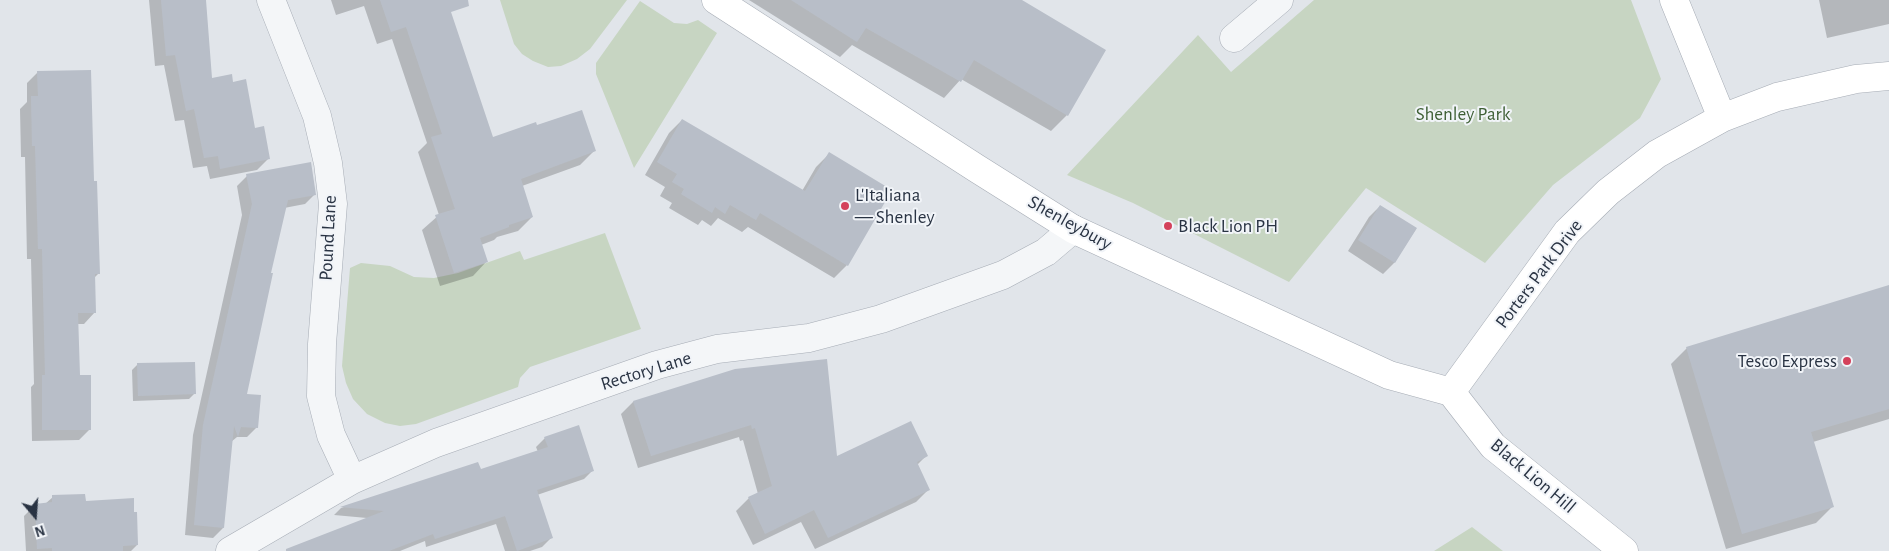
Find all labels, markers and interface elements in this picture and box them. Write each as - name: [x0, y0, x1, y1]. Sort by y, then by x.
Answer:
- park label: Shenley Park: [1416, 103, 1510, 125]
- place label: L'Italiana — Shenley: [855, 184, 935, 228]
- street label: Shenleybury: [1024, 191, 1116, 255]
- street label: Pound Lane: [314, 195, 342, 281]
- marker: L'Italiana — Shenley: [839, 200, 851, 212]
- place label: Black Lion PH: [1178, 215, 1278, 237]
- street label: Porters Park Drive: [1491, 215, 1587, 333]
- marker: Black Lion PH: [1162, 220, 1174, 232]
- street label: Rectory Lane: [598, 346, 694, 396]
- place label: Tesco Express: [1738, 350, 1837, 372]
- marker: Tesco Express: [1841, 355, 1853, 367]
- street label: Black Lion Hill: [1486, 434, 1580, 518]
- north arrow: [10, 491, 60, 541]
- text: N: [33, 522, 46, 538]

